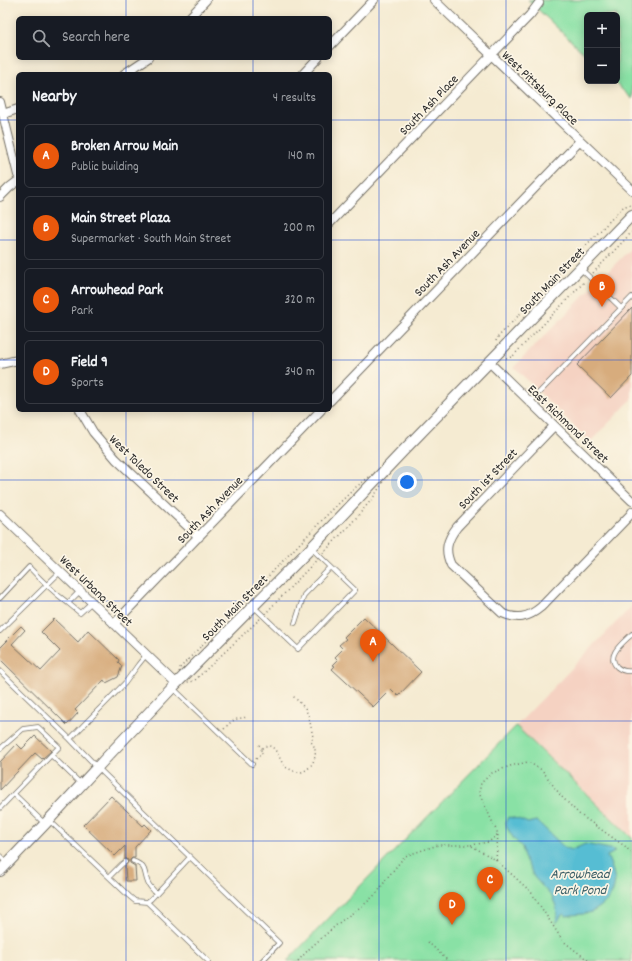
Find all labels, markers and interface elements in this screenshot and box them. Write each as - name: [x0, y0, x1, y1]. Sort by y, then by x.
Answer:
- map controls: [584, 12, 620, 84]
- button: +: [584, 12, 620, 48]
- search box: [16, 16, 332, 60]
- icon: search: [30, 27, 52, 49]
- text: Search here: [62, 27, 130, 49]
- street label: West Pittsburg Place: [497, 47, 582, 131]
- button: −: [584, 48, 620, 84]
- street label: South Ash Place: [396, 71, 464, 141]
- text: Nearby: [32, 86, 76, 110]
- text: 4 results: [273, 89, 316, 108]
- text: Broken Arrow Main: [71, 136, 178, 158]
- text: A: [42, 147, 50, 166]
- text: 140 m: [288, 147, 315, 166]
- text: Public building: [71, 158, 139, 177]
- text: Main Street Plaza: [71, 208, 170, 230]
- text: B: [43, 219, 49, 238]
- text: 200 m: [283, 219, 315, 238]
- street label: South Ash Avenue: [410, 225, 485, 302]
- text: Supermarket · South Main Street: [71, 230, 231, 249]
- street label: South Main Street: [516, 244, 590, 320]
- pin: B: [589, 274, 615, 307]
- text: Arrowhead Park: [71, 280, 163, 302]
- text: C: [43, 291, 49, 310]
- text: 320 m: [285, 291, 315, 310]
- text: Park: [71, 302, 93, 321]
- text: Field 9: [71, 352, 108, 374]
- text: D: [43, 363, 49, 382]
- text: 340 m: [285, 363, 315, 382]
- text: Sports: [71, 374, 104, 393]
- street label: East Richmond Street: [522, 381, 612, 469]
- street label: West Toledo Street: [104, 431, 183, 509]
- street label: South 1st Street: [455, 445, 523, 515]
- street label: South Ash Avenue: [173, 472, 248, 549]
- your location: [397, 472, 417, 492]
- street label: West Urbana Street: [54, 552, 137, 632]
- street label: South Main Street: [198, 571, 274, 646]
- pin: A: [360, 629, 386, 662]
- water label: Arrowhead Park Pond: [551, 865, 612, 901]
- pin: C: [477, 867, 503, 900]
- pin: D: [439, 892, 465, 925]

